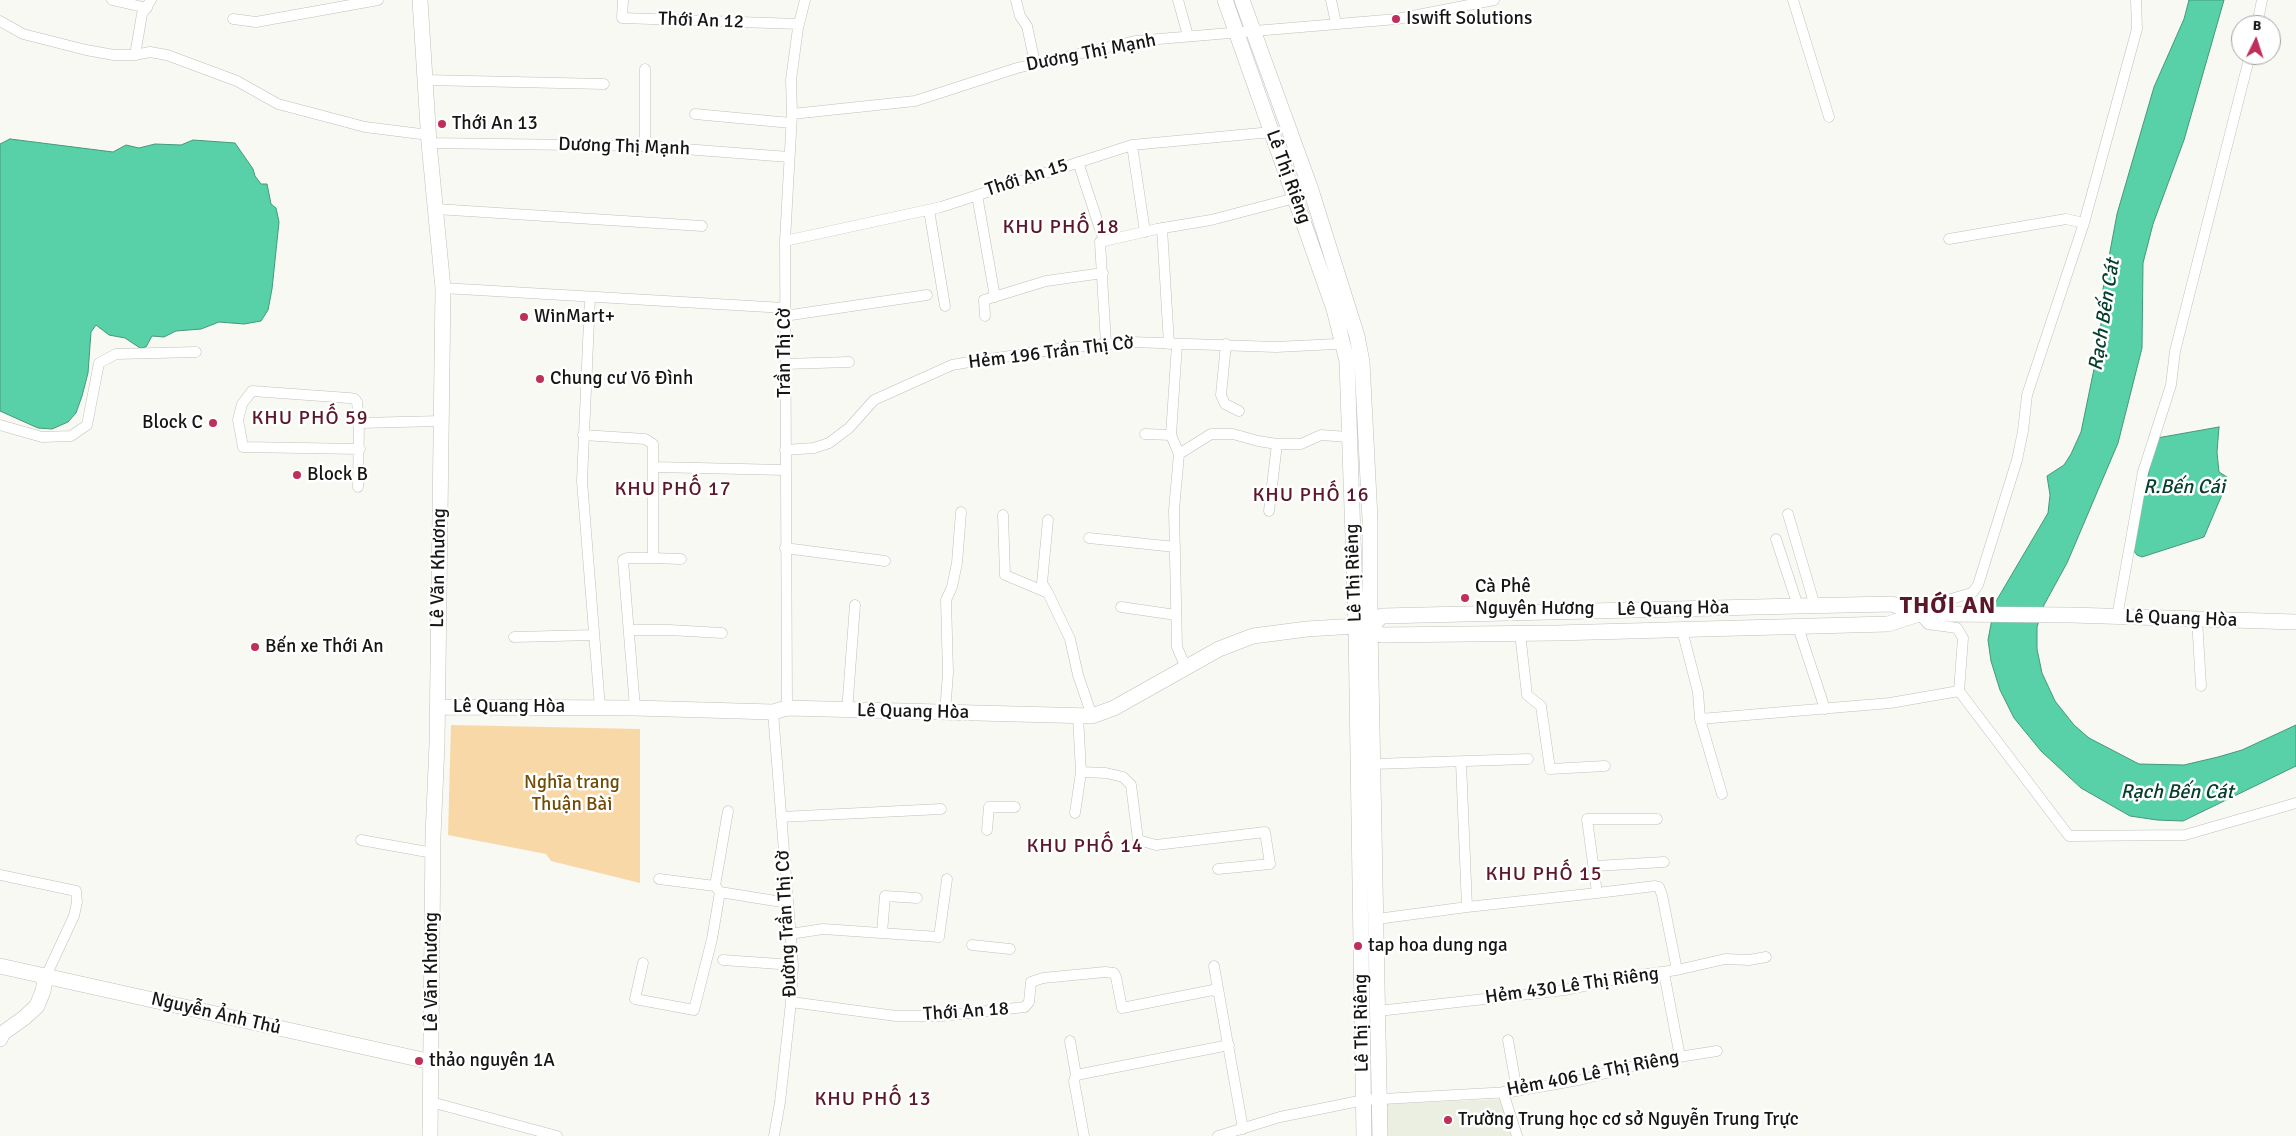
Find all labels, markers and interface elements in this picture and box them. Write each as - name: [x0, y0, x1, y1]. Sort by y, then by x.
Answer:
- street label: Thới An 12: [658, 8, 744, 34]
- place label: Iswift Solutions: [1406, 8, 1532, 30]
- marker: Iswift Solutions: [1390, 13, 1402, 25]
- north arrow: [2231, 15, 2281, 65]
- text: B: [2252, 17, 2262, 34]
- street label: Dương Thị Mạnh: [1024, 29, 1158, 77]
- place label: Thới An 13: [452, 113, 538, 135]
- marker: Thới An 13: [436, 118, 448, 130]
- street label: Lê Thị Riêng: [1260, 127, 1316, 227]
- street label: Dương Thị Mạnh: [558, 133, 690, 161]
- street label: Thới An 15: [983, 154, 1071, 202]
- district label: KHU PHỐ 18: [1001, 216, 1121, 240]
- water label: Rạch Bến Cát: [2084, 257, 2126, 373]
- place label: WinMart+: [534, 306, 615, 328]
- street label: Trần Thị Cờ: [774, 308, 796, 398]
- marker: WinMart+: [518, 311, 530, 323]
- street label: Hẻm 196 Trần Thị Cờ: [967, 332, 1135, 374]
- place label: Chung cư Võ Đình: [550, 368, 693, 390]
- marker: Chung cư Võ Đình: [534, 373, 546, 385]
- district label: KHU PHỐ 59: [250, 407, 370, 431]
- place label: Block C: [142, 412, 203, 434]
- marker: Block C: [207, 417, 219, 429]
- place label: Block B: [307, 464, 368, 486]
- marker: Block B: [291, 469, 303, 481]
- water label: R.Bến Cái: [2143, 476, 2225, 500]
- district label: KHU PHỐ 17: [613, 478, 733, 502]
- district label: KHU PHỐ 16: [1251, 484, 1371, 508]
- street label: Lê Văn Khương: [427, 508, 451, 628]
- street label: Lê Thị Riêng: [1341, 523, 1367, 623]
- place label: Cà Phê Nguyên Hương: [1475, 576, 1595, 620]
- marker: Cà Phê Nguyên Hương: [1459, 592, 1471, 604]
- district label: THỚI AN: [1899, 593, 1997, 621]
- street label: Lê Quang Hòa: [1617, 597, 1729, 621]
- street label: Lê Quang Hòa: [2124, 606, 2238, 632]
- place label: Bến xe Thới An: [265, 636, 384, 658]
- marker: Bến xe Thới An: [249, 641, 261, 653]
- street label: Lê Quang Hòa: [453, 696, 565, 718]
- street label: Lê Quang Hòa: [857, 700, 969, 724]
- park label: Nghĩa trang Thuận Bài: [524, 772, 620, 816]
- water label: Rạch Bến Cát: [2121, 781, 2233, 805]
- district label: KHU PHỐ 14: [1025, 835, 1145, 859]
- street label: Đường Trần Thị Cờ: [772, 850, 802, 998]
- district label: KHU PHỐ 15: [1484, 863, 1604, 887]
- street label: Lê Văn Khương: [421, 912, 443, 1032]
- place label: tap hoa dung nga: [1368, 935, 1508, 957]
- marker: tap hoa dung nga: [1352, 940, 1364, 952]
- street label: Hẻm 430 Lê Thị Riêng: [1484, 963, 1660, 1009]
- street label: Lê Thị Riêng: [1350, 974, 1374, 1072]
- street label: Nguyễn Ảnh Thủ: [149, 988, 283, 1040]
- street label: Thới An 18: [922, 998, 1010, 1026]
- street label: Hẻm 406 Lê Thị Riêng: [1505, 1046, 1681, 1102]
- place label: thảo nguyên 1A: [429, 1050, 555, 1072]
- marker: thảo nguyên 1A: [413, 1055, 425, 1067]
- district label: KHU PHỐ 13: [813, 1088, 933, 1112]
- place label: Trường Trung học cơ sở Nguyễn Trung Trực: [1458, 1109, 1799, 1131]
- marker: Trường Trung học cơ sở Nguyễn Trung Trực: [1442, 1114, 1454, 1126]

